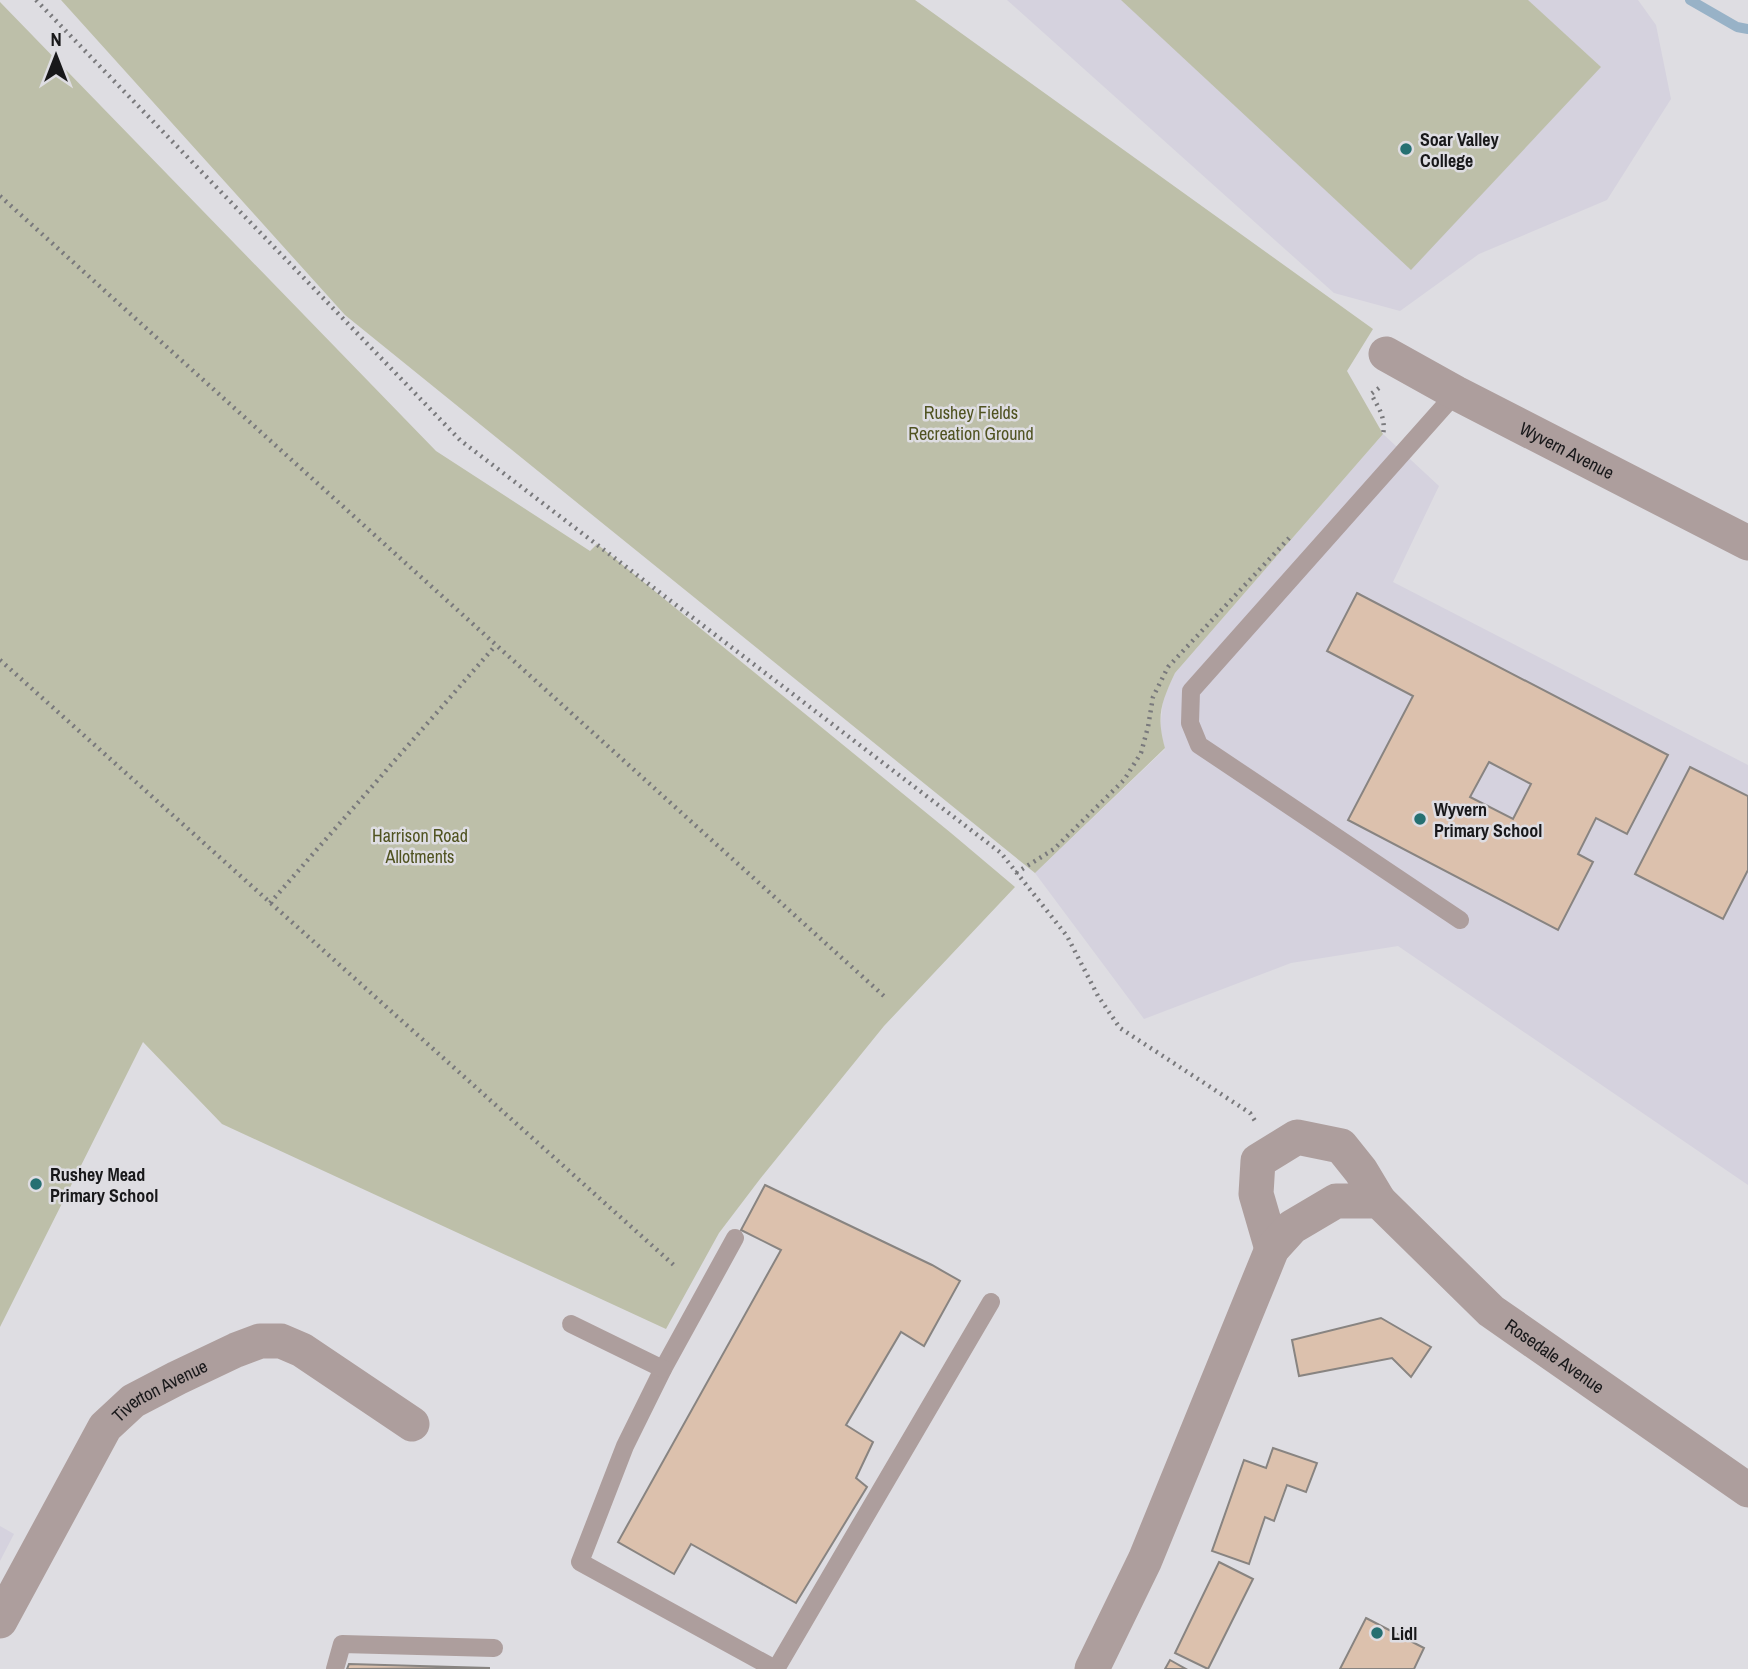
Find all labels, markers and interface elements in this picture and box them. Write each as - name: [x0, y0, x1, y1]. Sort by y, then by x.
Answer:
- north arrow: [21, 21, 91, 91]
- text: N: [50, 26, 62, 52]
- place label: Soar Valley College: [1420, 127, 1500, 173]
- marker: Soar Valley College: [1398, 141, 1414, 157]
- park label: Rushey Fields Recreation Ground: [908, 400, 1034, 446]
- street label: Wyvern Avenue: [1515, 415, 1619, 485]
- place label: Wyvern Primary School: [1434, 797, 1542, 843]
- marker: Wyvern Primary School: [1412, 811, 1428, 827]
- park label: Harrison Road Allotments: [372, 823, 468, 869]
- place label: Rushey Mead Primary School: [50, 1162, 158, 1208]
- marker: Rushey Mead Primary School: [28, 1176, 44, 1192]
- street label: Rosedale Avenue: [1500, 1312, 1610, 1399]
- street label: Tiverton Avenue: [106, 1353, 211, 1427]
- place label: Lidl: [1391, 1621, 1417, 1646]
- marker: Lidl: [1369, 1625, 1385, 1641]

